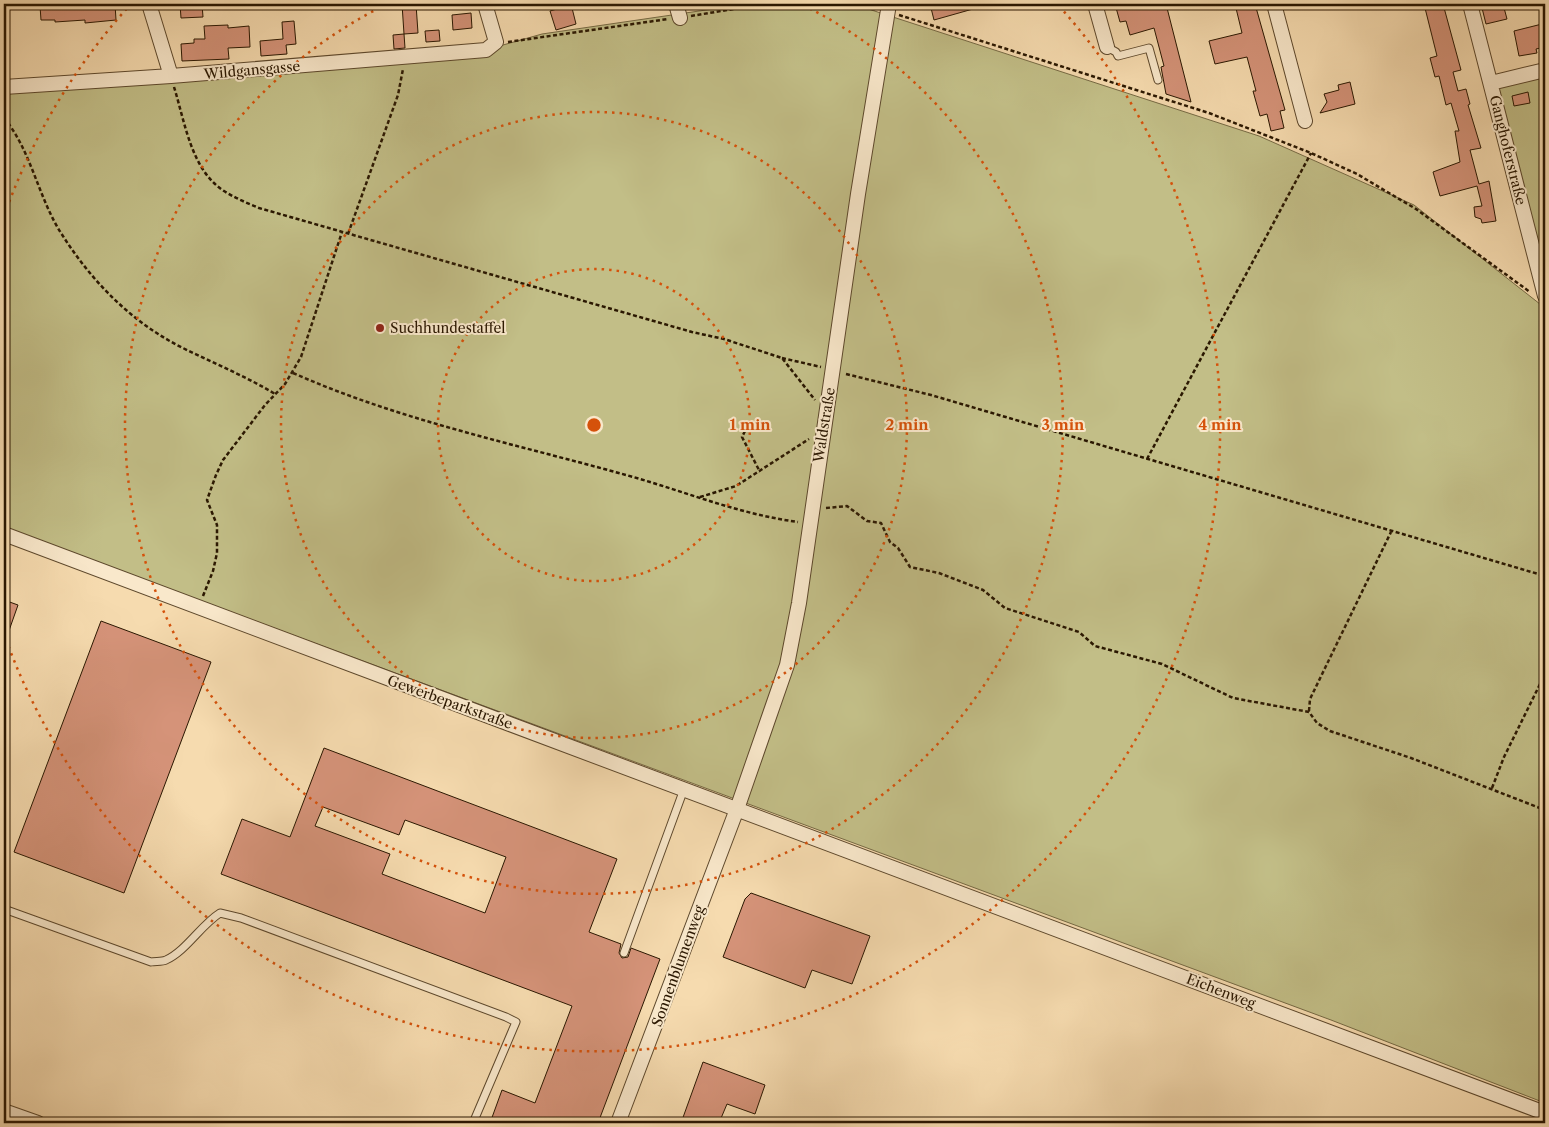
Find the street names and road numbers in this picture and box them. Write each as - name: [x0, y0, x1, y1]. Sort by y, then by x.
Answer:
- street label: Wildgansgasse: [202, 57, 301, 83]
- street label: Ganghoferstraße: [1486, 93, 1530, 207]
- street label: Waldstraße: [809, 386, 839, 465]
- street label: Gewerbeparkstraße: [385, 671, 515, 733]
- street label: Sonnenblumenweg: [648, 902, 709, 1029]
- street label: Eichenweg: [1184, 970, 1259, 1013]

